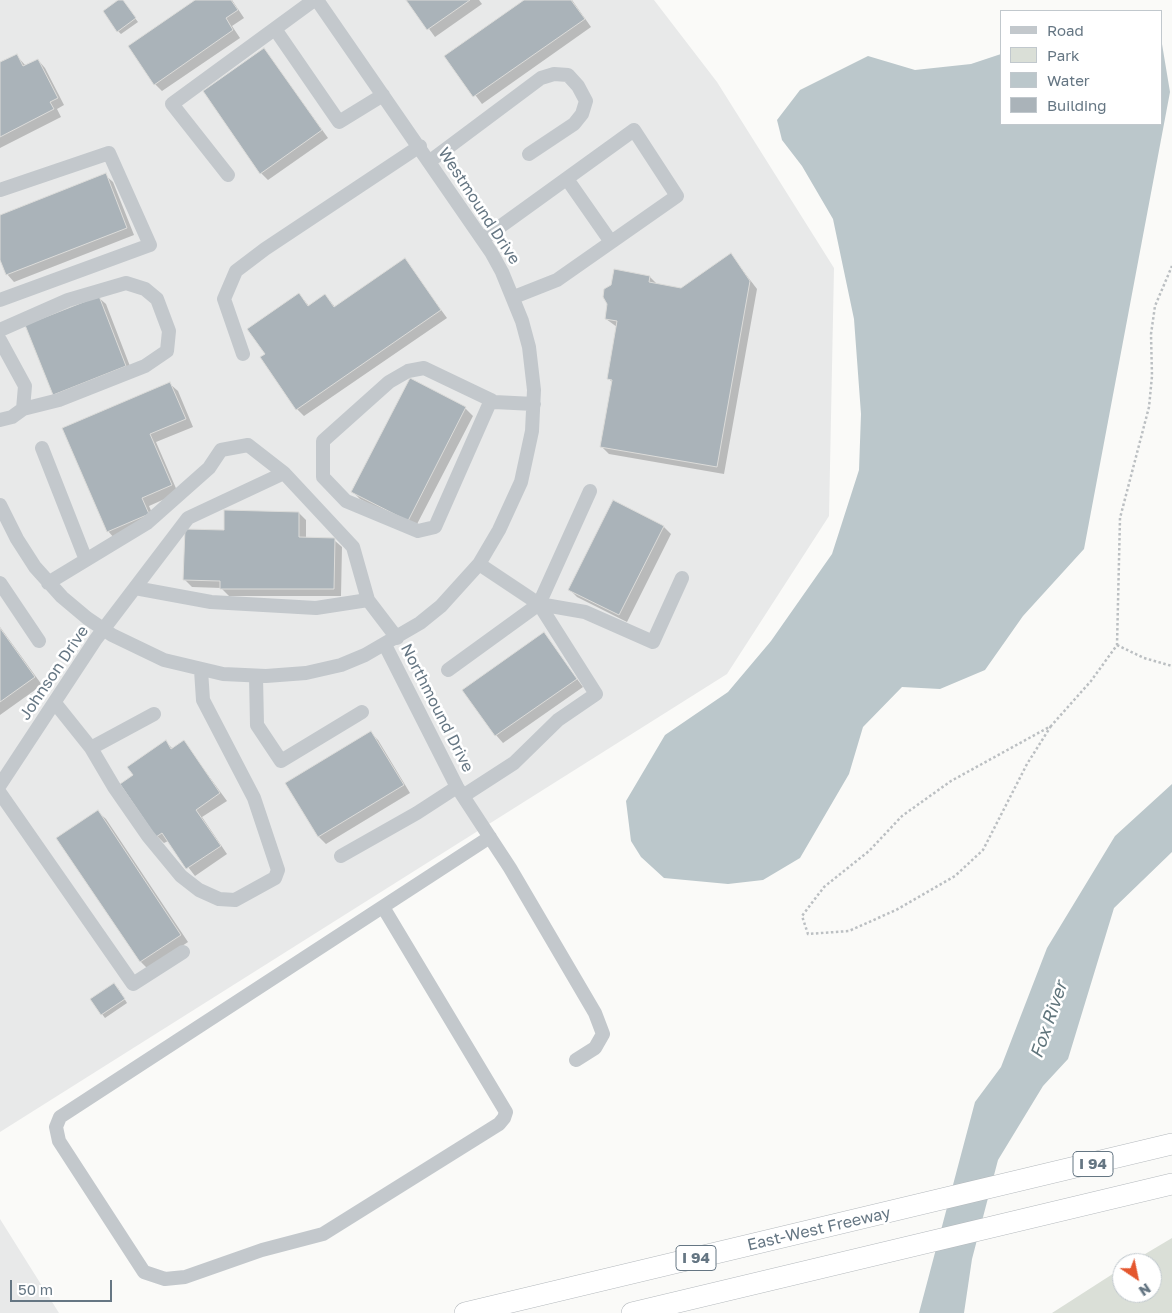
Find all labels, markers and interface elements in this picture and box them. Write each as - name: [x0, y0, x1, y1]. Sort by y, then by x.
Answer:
- legend: [1000, 10, 1162, 125]
- text: Road: [1047, 21, 1084, 39]
- text: Park: [1047, 46, 1079, 64]
- text: Water: [1047, 71, 1090, 89]
- text: Building: [1047, 96, 1107, 114]
- street label: Westmound Drive: [434, 144, 524, 268]
- street label: Johnson Drive: [15, 622, 93, 724]
- street label: Northmound Drive: [396, 641, 478, 775]
- water label: Fox River: [1026, 979, 1072, 1061]
- road number: I 94: [1073, 1152, 1113, 1176]
- street label: East-West Freeway: [745, 1203, 893, 1255]
- road number: I 94: [676, 1246, 716, 1270]
- north arrow: [1112, 1253, 1162, 1303]
- scale bar: [12, 1270, 115, 1302]
- text: 50 m: [18, 1280, 53, 1298]
- text: N: [1136, 1280, 1154, 1300]

